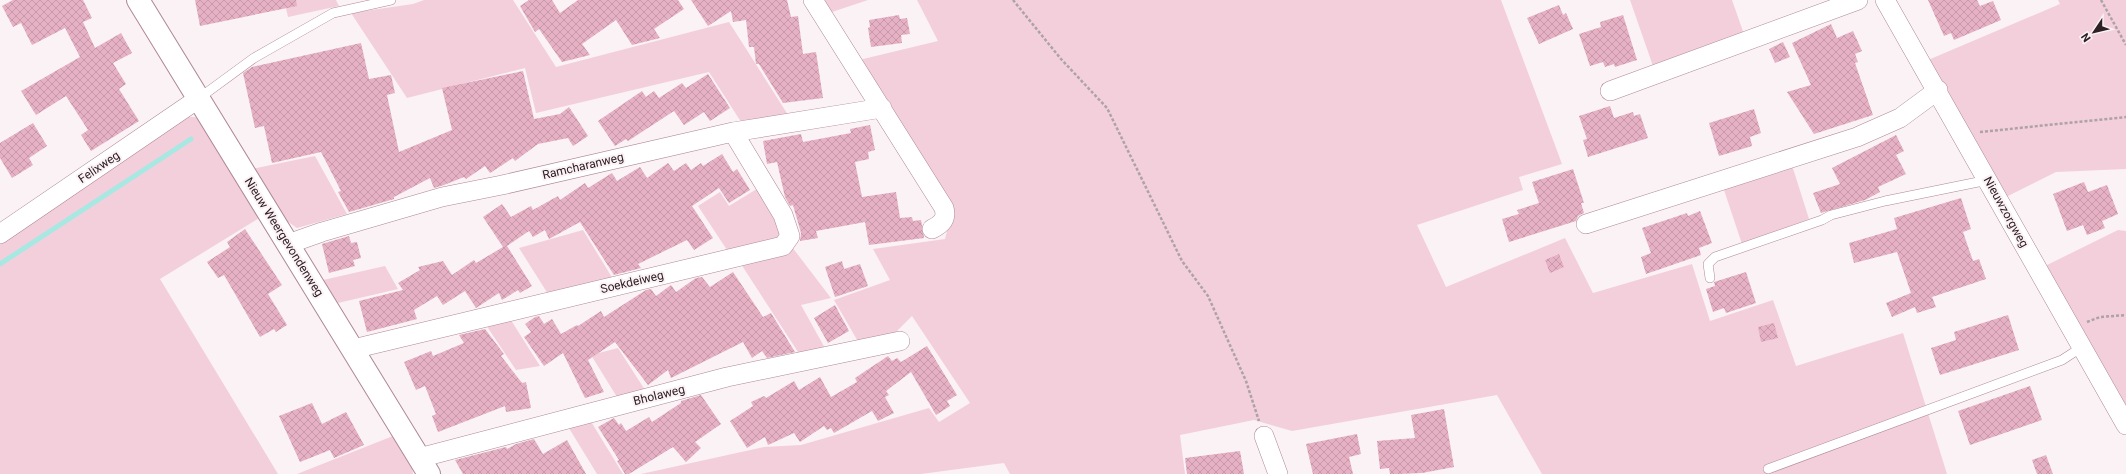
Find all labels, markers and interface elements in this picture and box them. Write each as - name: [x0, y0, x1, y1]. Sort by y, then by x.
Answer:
- north arrow: [2074, 12, 2114, 52]
- text: N: [2079, 30, 2094, 44]
- street label: Felixweg: [76, 148, 122, 186]
- street label: Ramcharanweg: [541, 150, 625, 182]
- street label: Nieuwzorgweg: [1981, 174, 2031, 250]
- street label: Nieuw Weergevondenweg: [242, 175, 326, 299]
- street label: Soekdeiweg: [599, 268, 665, 296]
- street label: Bholaweg: [632, 382, 686, 408]

